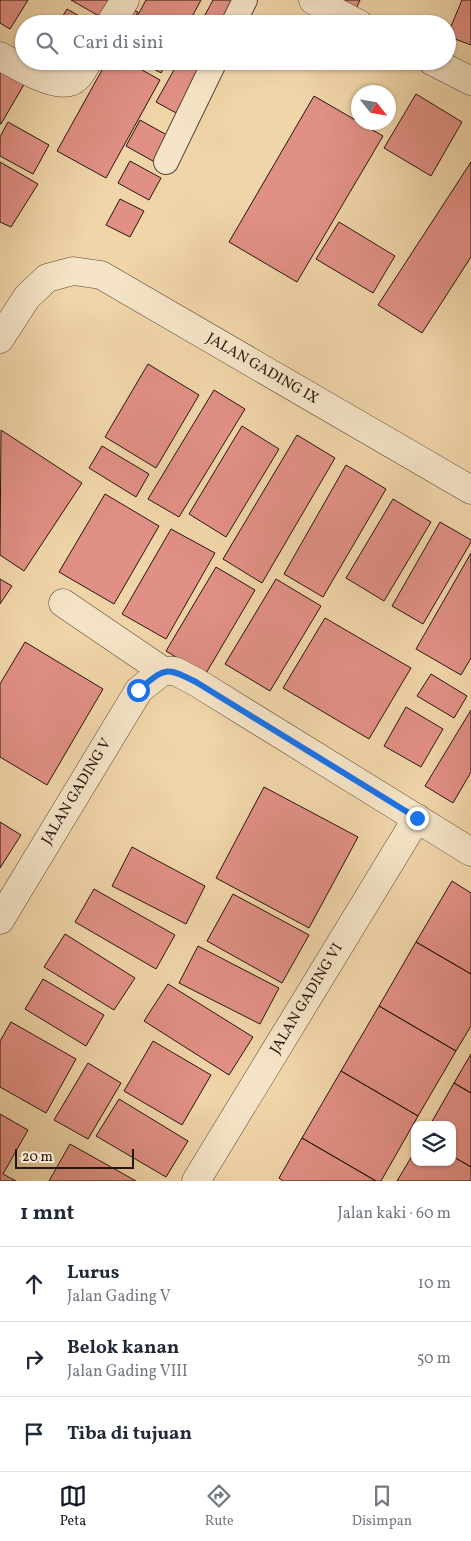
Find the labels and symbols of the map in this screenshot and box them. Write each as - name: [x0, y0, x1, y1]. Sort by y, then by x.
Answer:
- north arrow: [351, 85, 396, 130]
- street label: JALAN GADING IX: [202, 328, 322, 410]
- route start: [127, 679, 150, 702]
- street label: JALAN GADING V: [37, 735, 117, 849]
- route end: [406, 807, 429, 830]
- street label: JALAN GADING VI: [266, 940, 348, 1058]
- scale bar: [15, 1146, 134, 1169]

